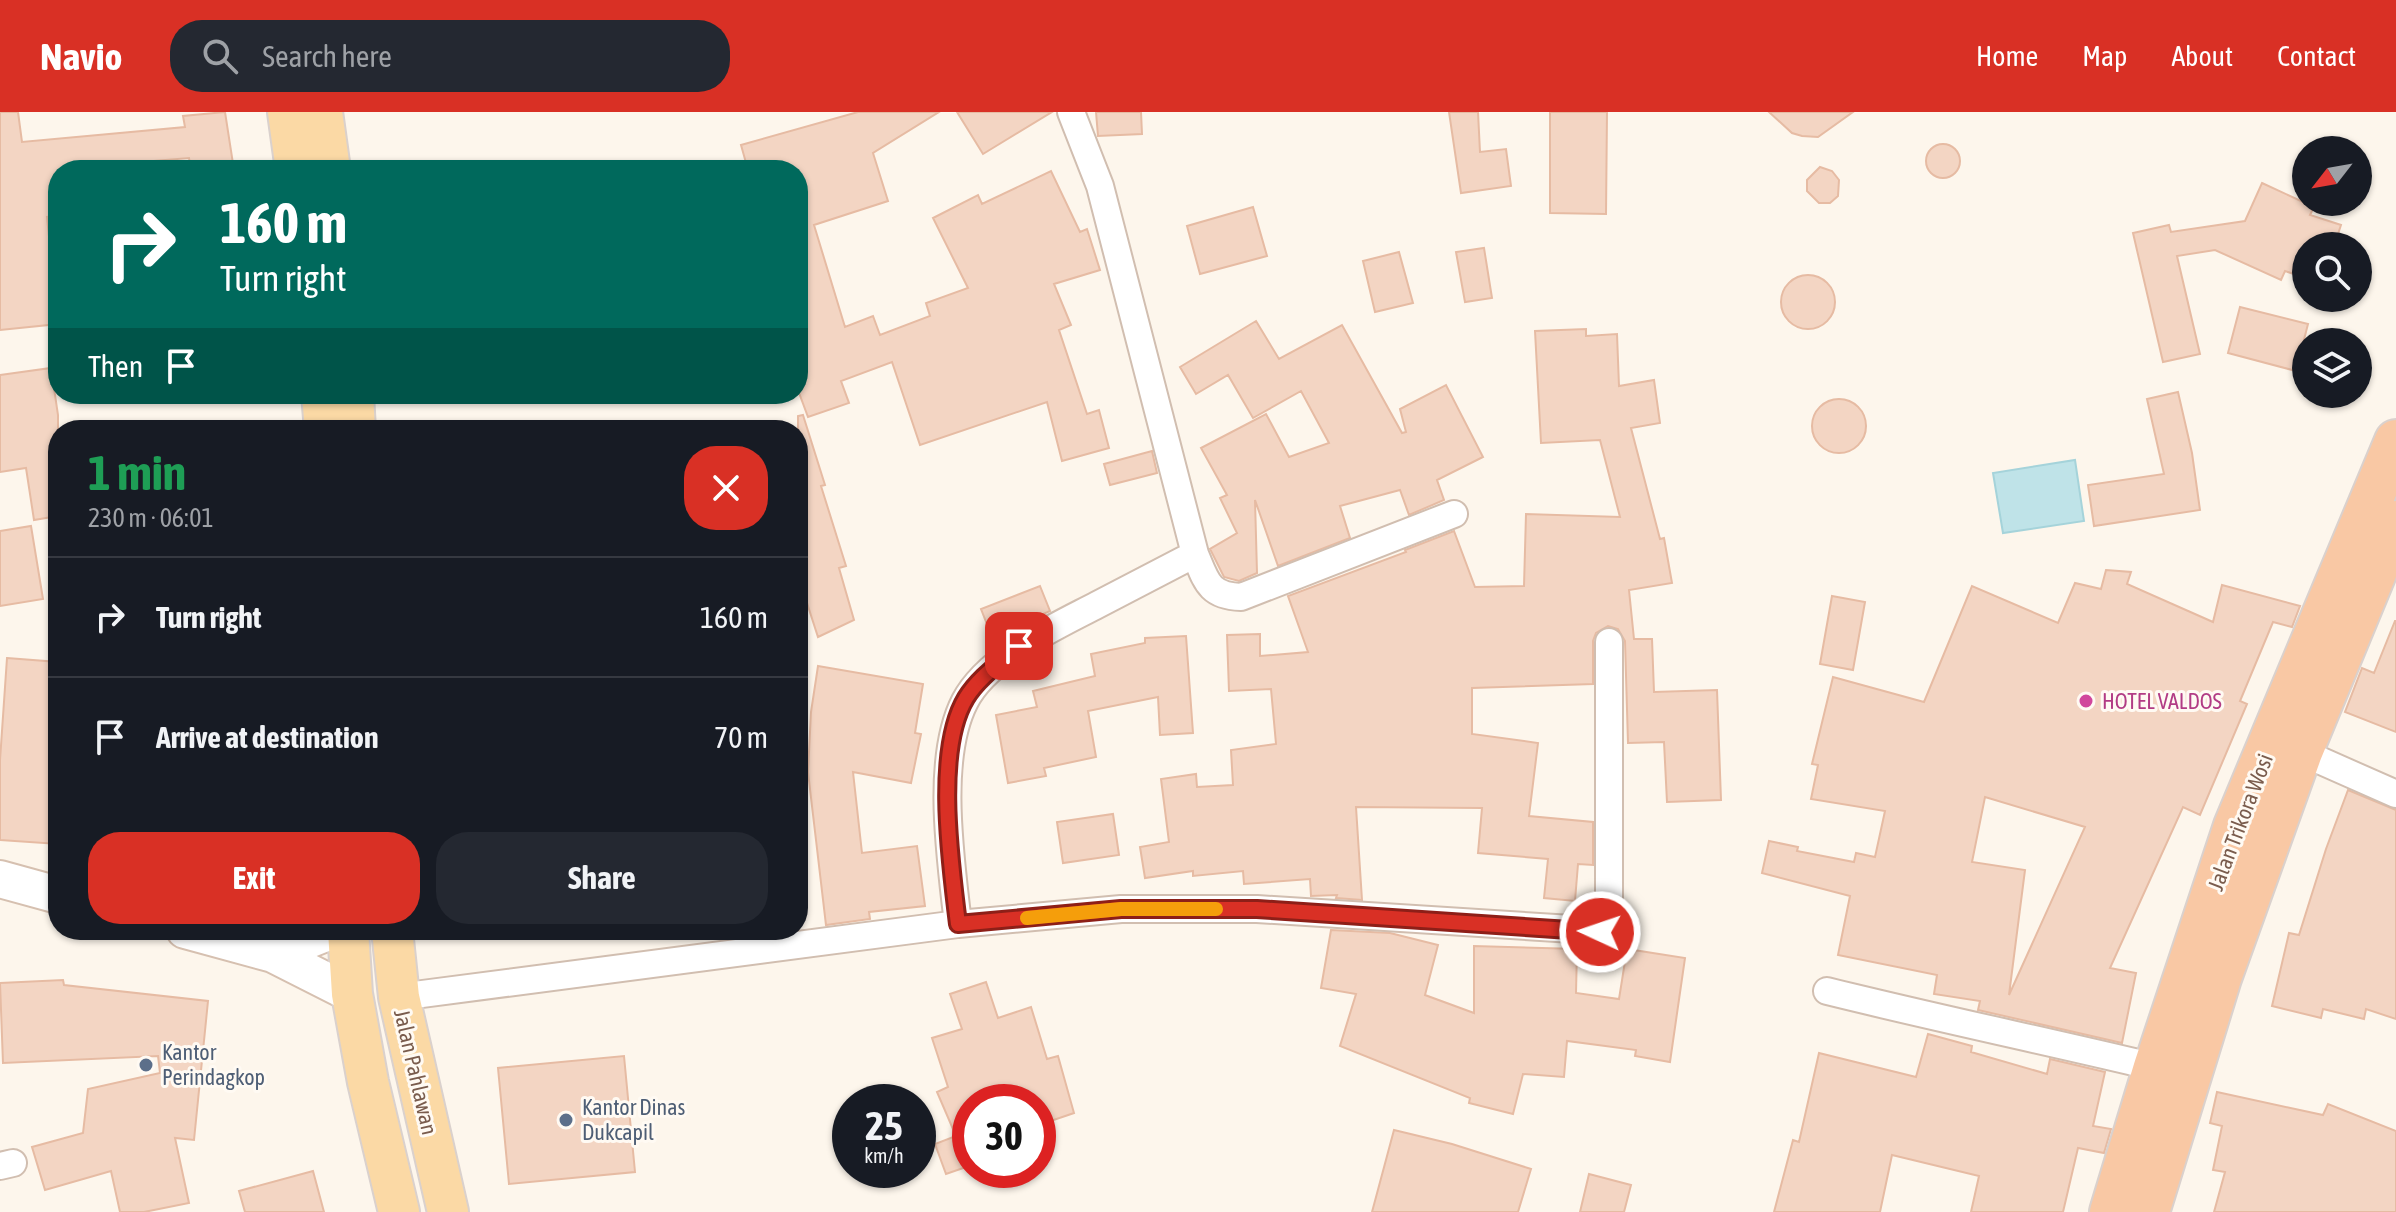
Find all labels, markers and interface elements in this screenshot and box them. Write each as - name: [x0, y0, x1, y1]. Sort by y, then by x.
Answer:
- search box: [170, 20, 730, 92]
- icon: search: [198, 34, 242, 78]
- text: Navio: [40, 35, 122, 78]
- text: Search here: [262, 39, 392, 73]
- text: Home: [1976, 40, 2038, 72]
- text: Map: [2082, 40, 2127, 72]
- text: About: [2171, 40, 2233, 72]
- text: Contact: [2277, 40, 2356, 72]
- north arrow: [2292, 136, 2372, 216]
- map controls: [2292, 136, 2372, 408]
- text: 160 m: [220, 191, 347, 255]
- icon: right: [88, 192, 192, 296]
- button: search: [2292, 232, 2372, 312]
- text: Turn right: [220, 257, 347, 299]
- button: layers: [2292, 328, 2372, 408]
- icon: arrive: [159, 344, 203, 388]
- text: Then: [88, 349, 143, 383]
- text: 1 min: [88, 445, 186, 500]
- button: close: [684, 446, 768, 530]
- text: 230 m · 06:01: [88, 503, 214, 533]
- icon: right: [88, 595, 132, 639]
- text: Turn right: [156, 600, 262, 634]
- text: 160 m: [700, 600, 768, 634]
- pin: [985, 612, 1053, 680]
- icon: arrive: [997, 624, 1041, 668]
- place label: HOTEL VALDOS: [2102, 688, 2222, 714]
- marker: HOTEL VALDOS: [2077, 692, 2095, 710]
- icon: arrive: [88, 715, 132, 759]
- text: Arrive at destination: [156, 720, 378, 754]
- text: 70 m: [714, 720, 768, 754]
- street label: Jalan Trikora Wosi: [2202, 750, 2278, 894]
- button: Exit: [88, 832, 420, 924]
- button: Share: [436, 832, 768, 924]
- position arrow: [1558, 890, 1642, 974]
- street label: Jalan Pahlawan: [389, 1007, 443, 1137]
- place label: Kantor Perindagkop: [162, 1039, 265, 1090]
- marker: Kantor Perindagkop: [137, 1056, 155, 1074]
- speed limit sign: 30: [952, 1084, 1056, 1188]
- place label: Kantor Dinas Dukcapil: [582, 1094, 685, 1145]
- text: 25: [865, 1103, 903, 1148]
- marker: Kantor Dinas Dukcapil: [557, 1111, 575, 1129]
- text: km/h: [864, 1144, 904, 1167]

